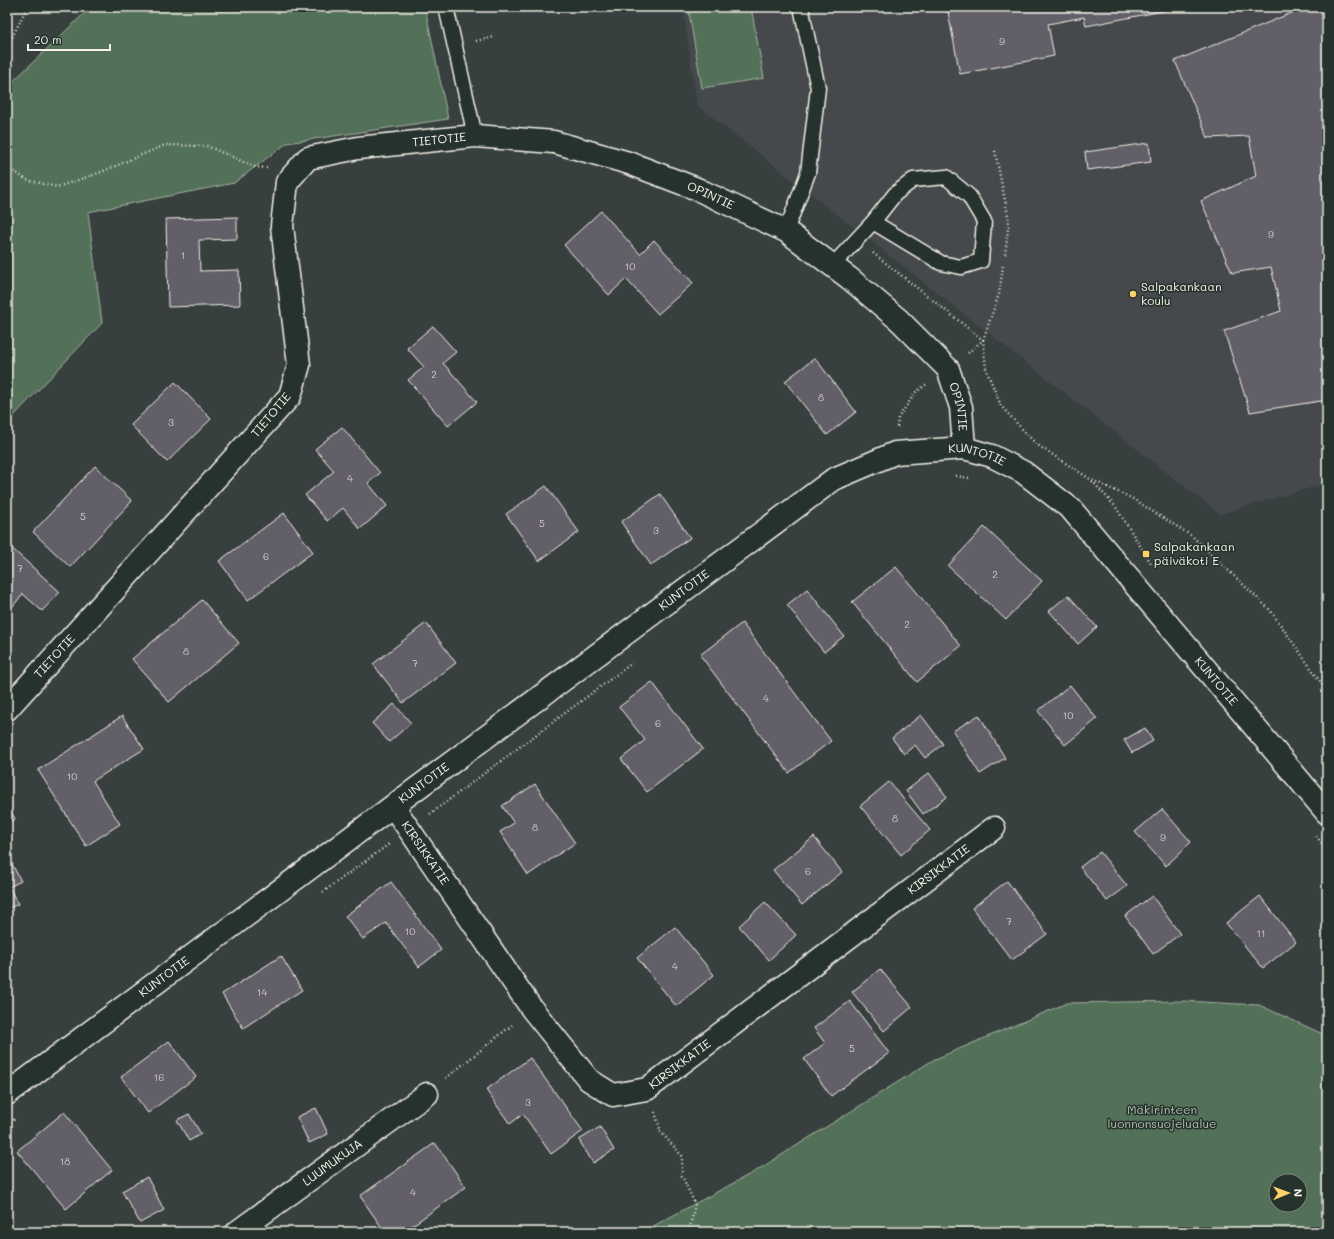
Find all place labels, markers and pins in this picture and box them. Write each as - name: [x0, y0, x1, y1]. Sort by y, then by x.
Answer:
- place label: Salpakankaan koulu: [1141, 278, 1222, 308]
- marker: Salpakankaan koulu: [1128, 289, 1138, 299]
- place label: Salpakankaan päiväkoti E: [1154, 538, 1235, 568]
- marker: Salpakankaan päiväkoti E: [1141, 549, 1151, 559]

